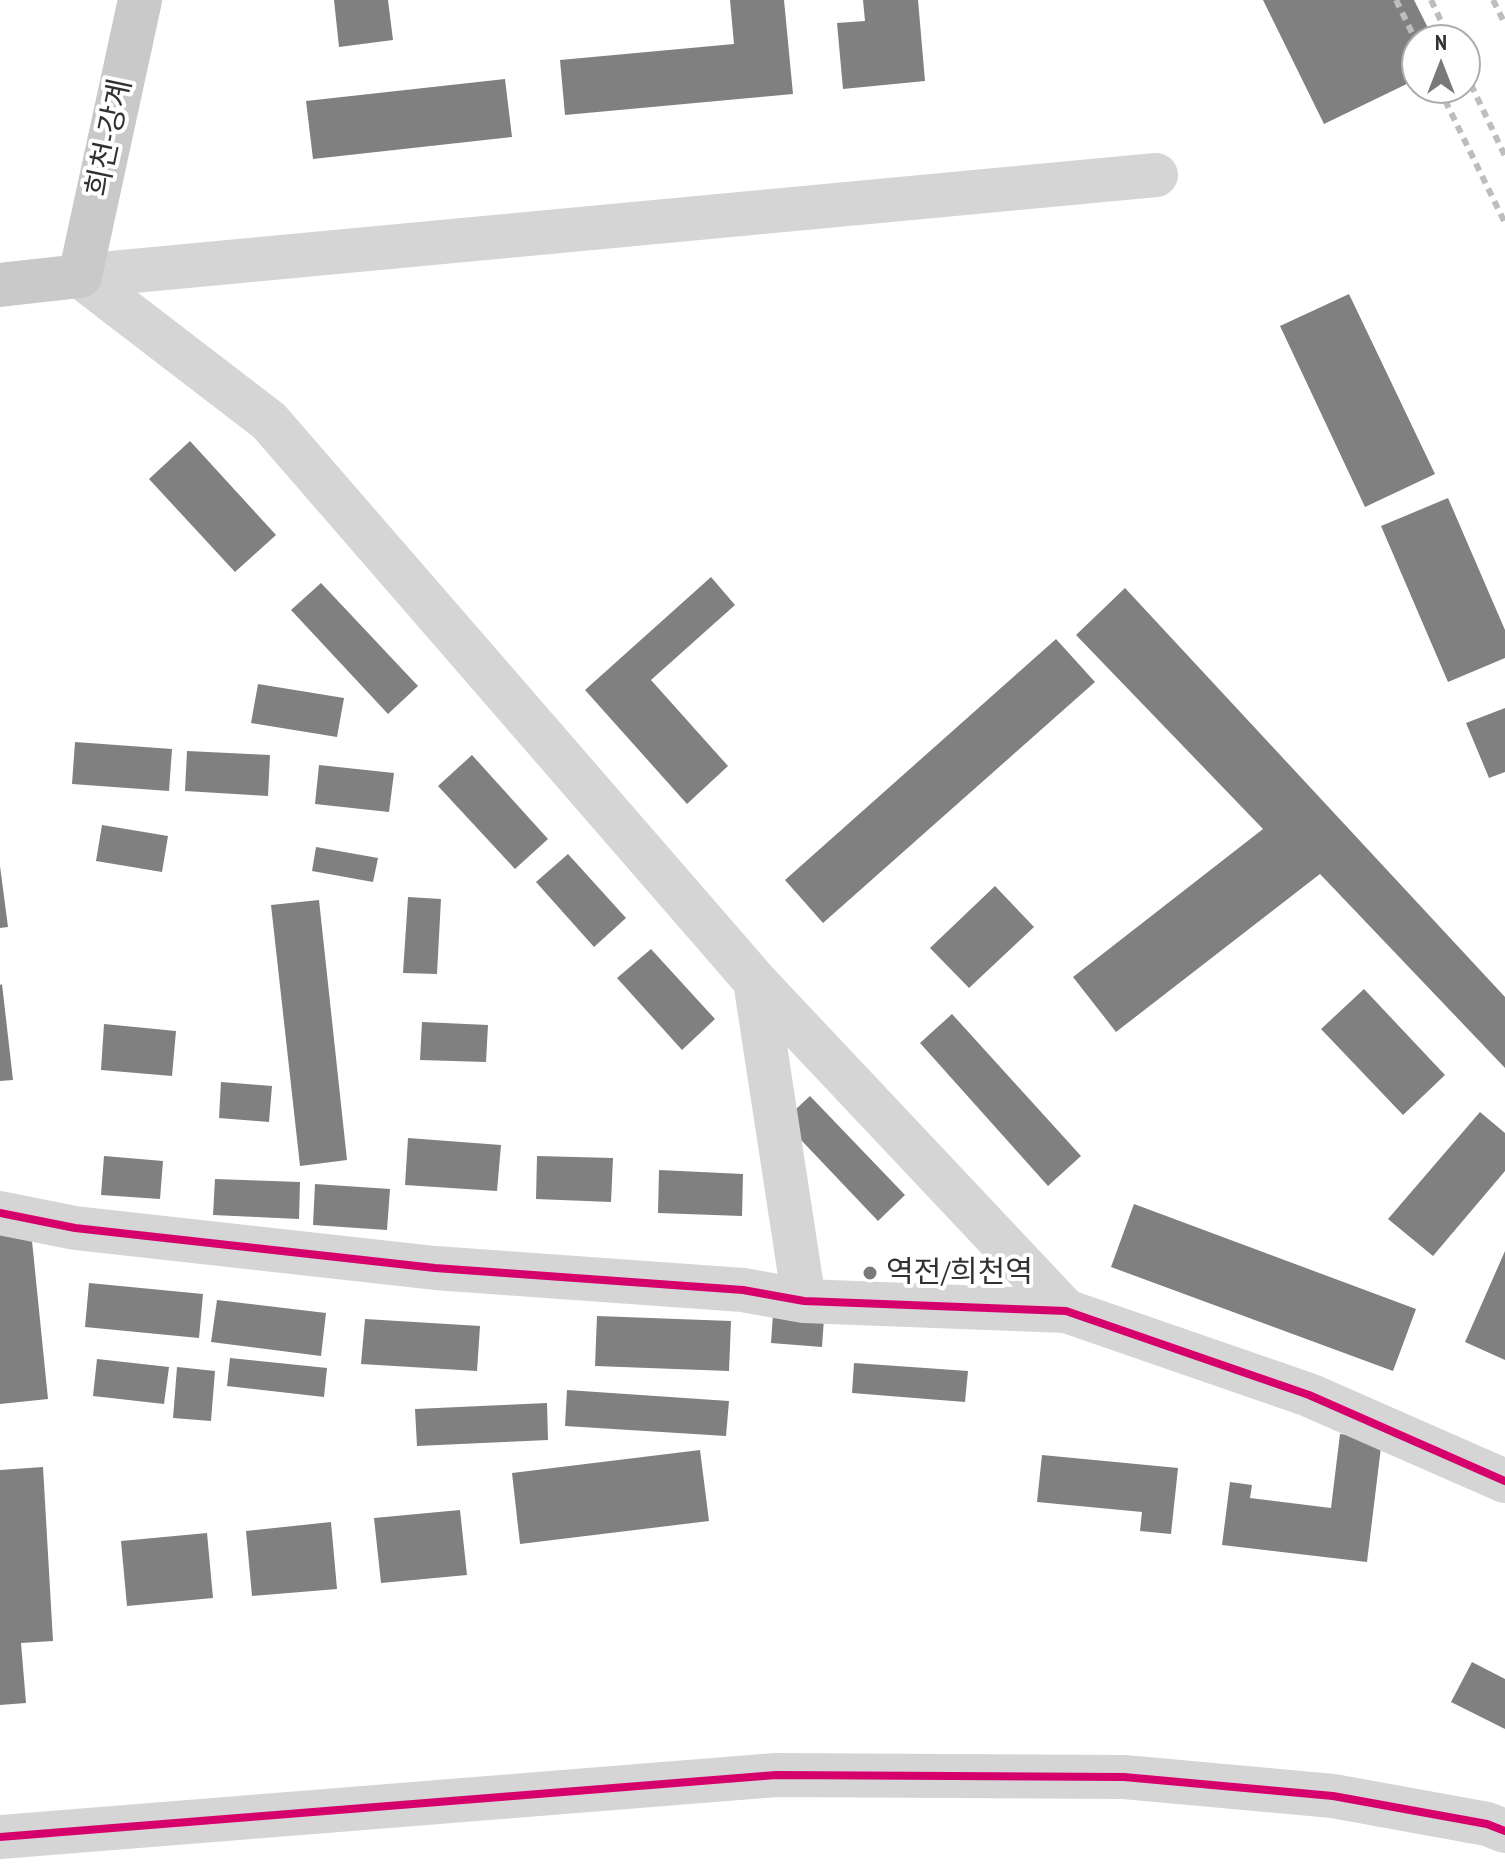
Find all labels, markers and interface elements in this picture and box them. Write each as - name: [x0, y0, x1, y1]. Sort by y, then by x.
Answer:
- north arrow: [1401, 24, 1481, 104]
- text: N: [1435, 28, 1447, 56]
- street label: 희천-강계: [80, 76, 140, 200]
- place label: 역전/희천역: [886, 1255, 1033, 1291]
- marker: 역전/희천역: [861, 1264, 879, 1282]

